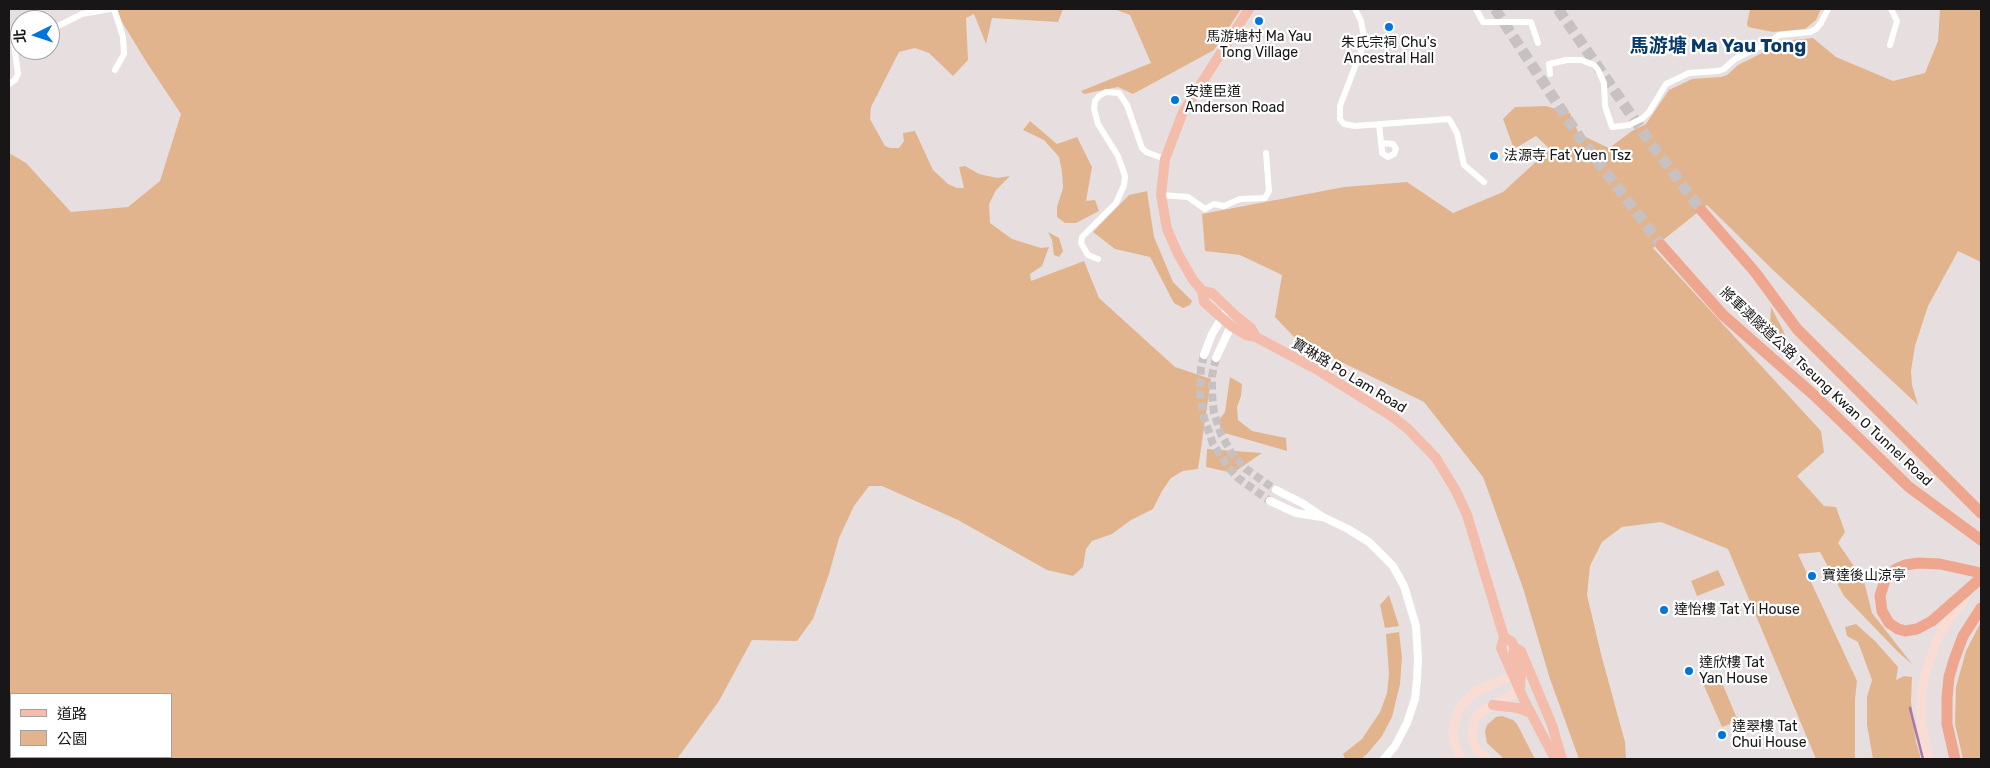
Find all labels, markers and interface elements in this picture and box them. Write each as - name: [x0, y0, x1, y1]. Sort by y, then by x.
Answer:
- north arrow: [10, 10, 60, 60]
- marker: 馬游塘村 Ma Yau Tong Village: [1253, 15, 1265, 27]
- marker: 朱氏宗祠 Chu's Ancestral Hall: [1383, 21, 1395, 33]
- text: 北: [12, 28, 30, 44]
- place label: 馬游塘村 Ma Yau Tong Village: [1206, 29, 1312, 62]
- place label: 朱氏宗祠 Chu's Ancestral Hall: [1341, 35, 1437, 68]
- district label: 馬游塘 Ma Yau Tong: [1630, 36, 1806, 58]
- place label: 安達臣道 Anderson Road: [1185, 84, 1285, 116]
- marker: 安達臣道 Anderson Road: [1169, 94, 1181, 106]
- place label: 法源寺 Fat Yuen Tsz: [1504, 148, 1631, 164]
- marker: 法源寺 Fat Yuen Tsz: [1488, 150, 1500, 162]
- street label: 將軍澳隧道公路 Tseung Kwan O Tunnel Road: [1717, 284, 1935, 490]
- street label: 寶琳路 Po Lam Road: [1289, 335, 1409, 417]
- place label: 寶達後山涼亭: [1822, 568, 1906, 584]
- marker: 寶達後山涼亭: [1806, 570, 1818, 582]
- place label: 達怡樓 Tat Yi House: [1674, 602, 1800, 618]
- marker: 達怡樓 Tat Yi House: [1658, 604, 1670, 616]
- place label: 達欣樓 Tat Yan House: [1699, 655, 1768, 688]
- marker: 達欣樓 Tat Yan House: [1683, 665, 1695, 677]
- legend: [10, 693, 172, 758]
- text: 道路: [57, 705, 87, 723]
- place label: 達翠樓 Tat Chui House: [1732, 719, 1807, 752]
- marker: 達翠樓 Tat Chui House: [1716, 729, 1728, 741]
- text: 公園: [57, 730, 87, 748]

